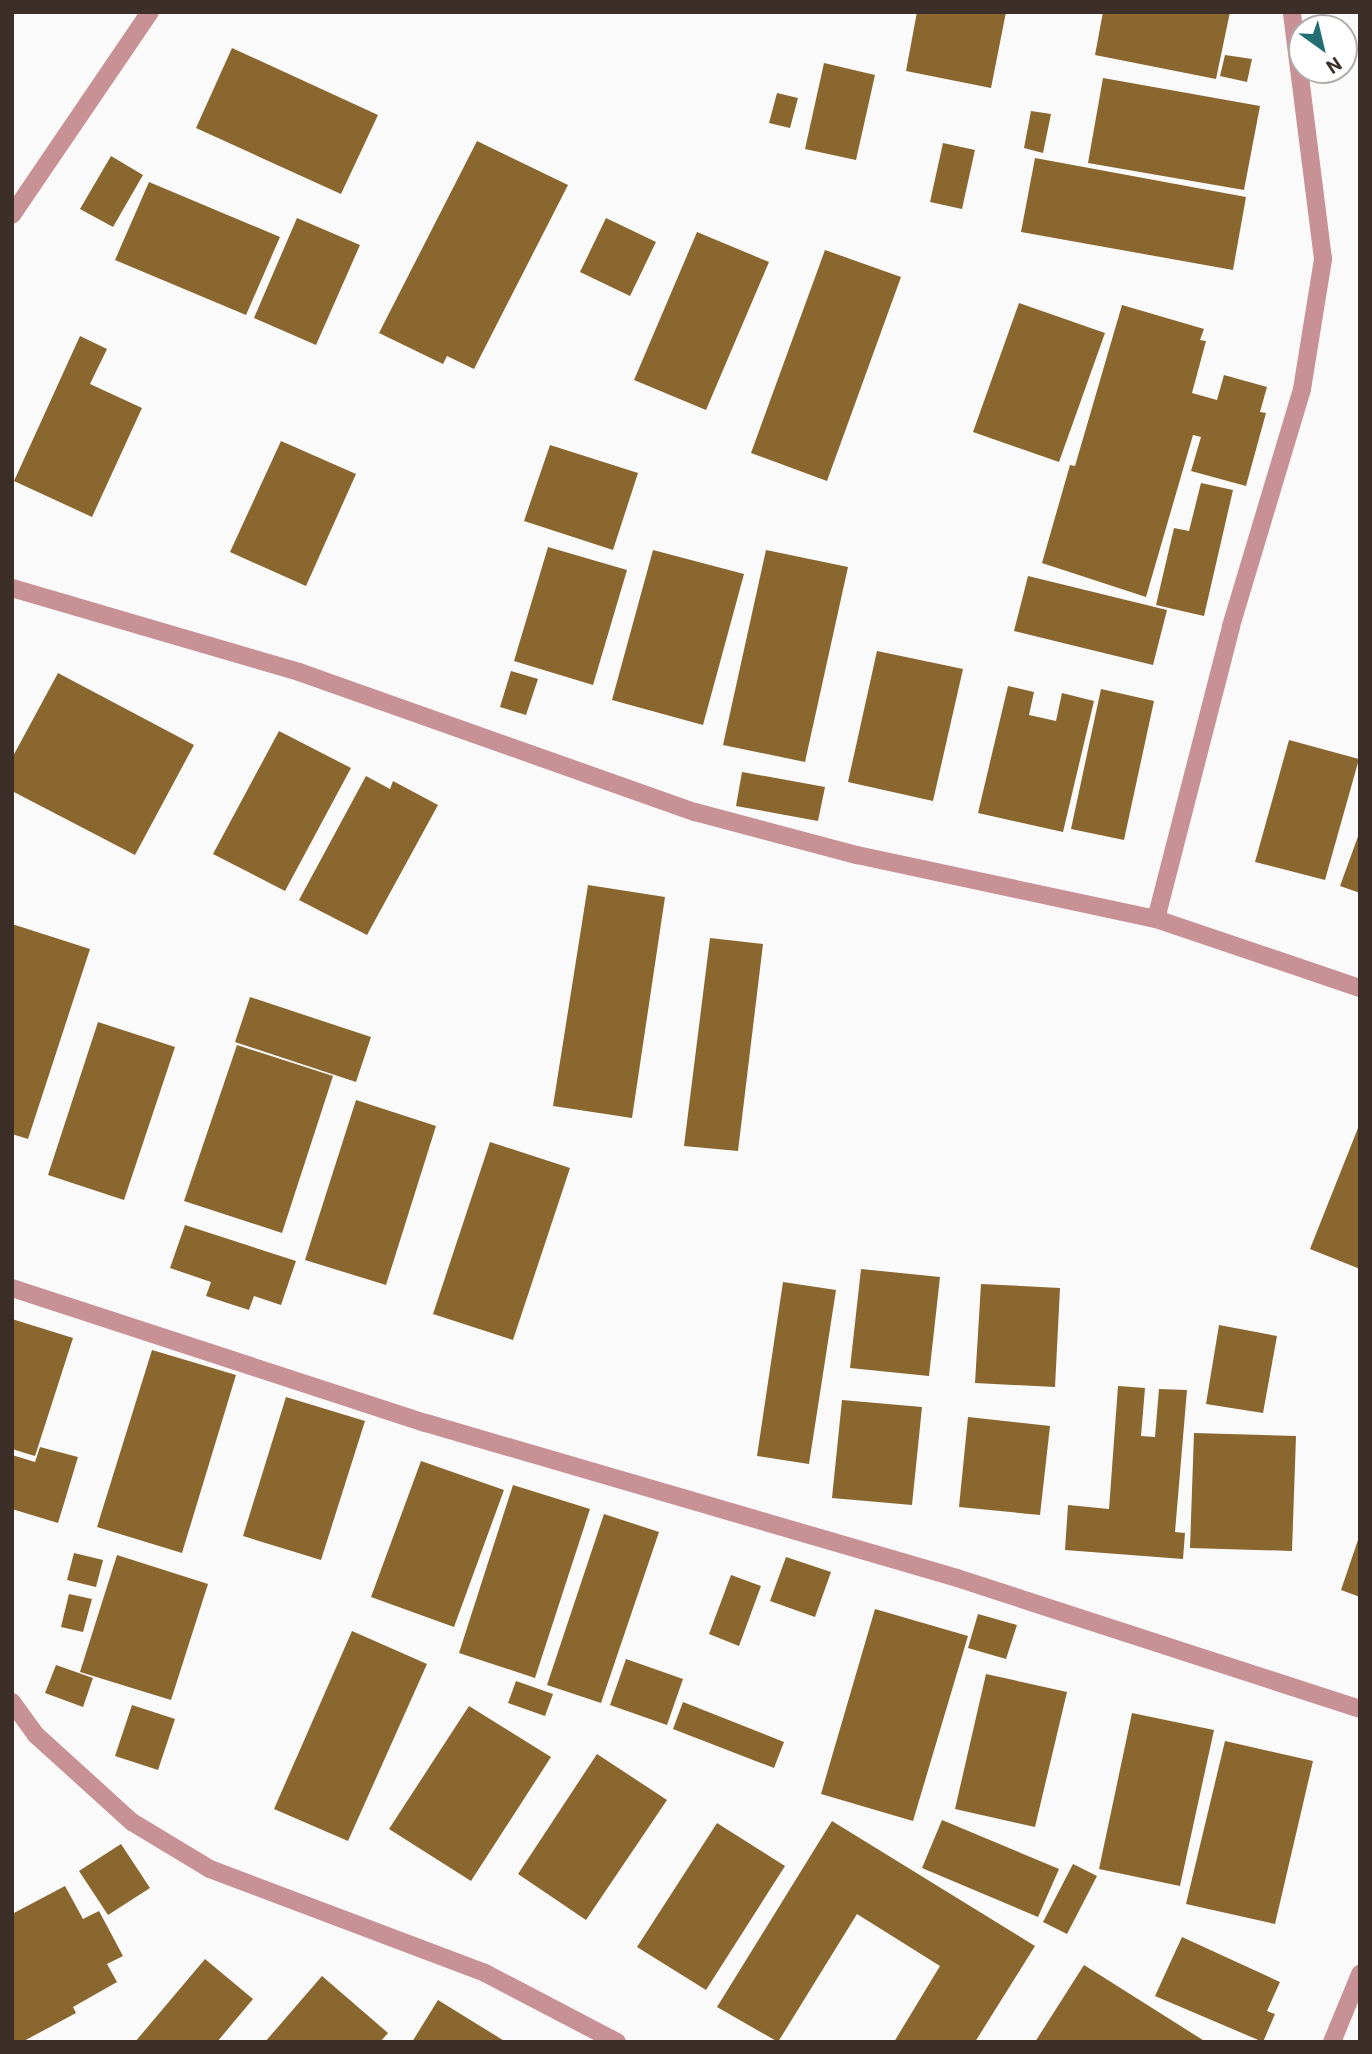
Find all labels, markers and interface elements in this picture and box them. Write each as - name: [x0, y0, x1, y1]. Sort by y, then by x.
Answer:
- north arrow: [1288, 14, 1358, 84]
- text: N: [1322, 52, 1346, 78]

